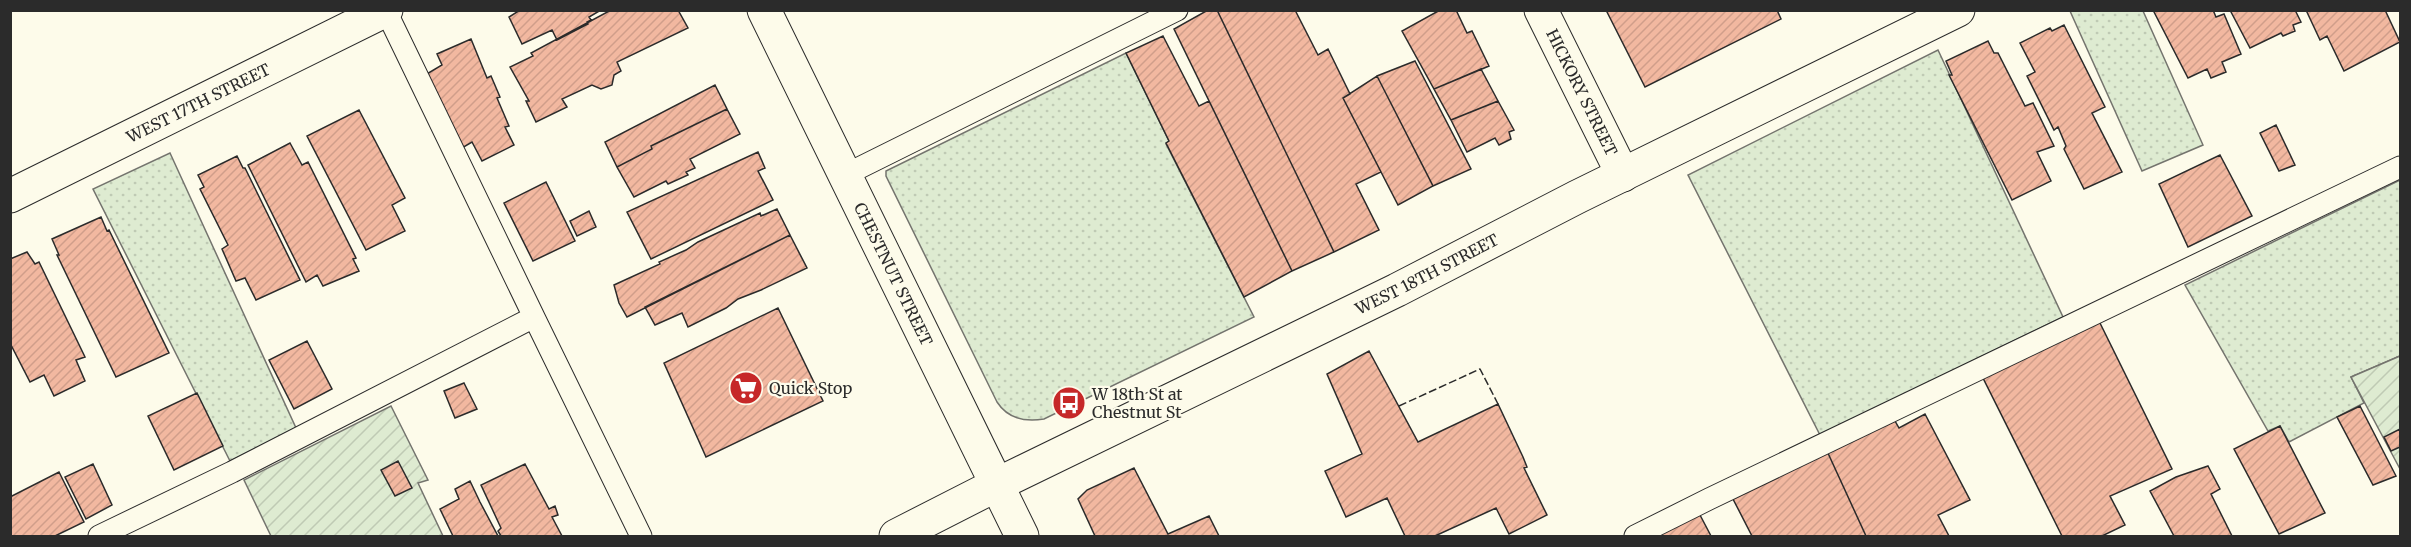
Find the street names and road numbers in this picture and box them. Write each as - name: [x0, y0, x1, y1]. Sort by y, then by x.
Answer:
- street label: HICKORY STREET: [1542, 26, 1622, 159]
- street label: WEST 17TH STREET: [122, 59, 273, 147]
- street label: CHESTNUT STREET: [850, 199, 937, 349]
- street label: WEST 18TH STREET: [1351, 229, 1502, 319]

